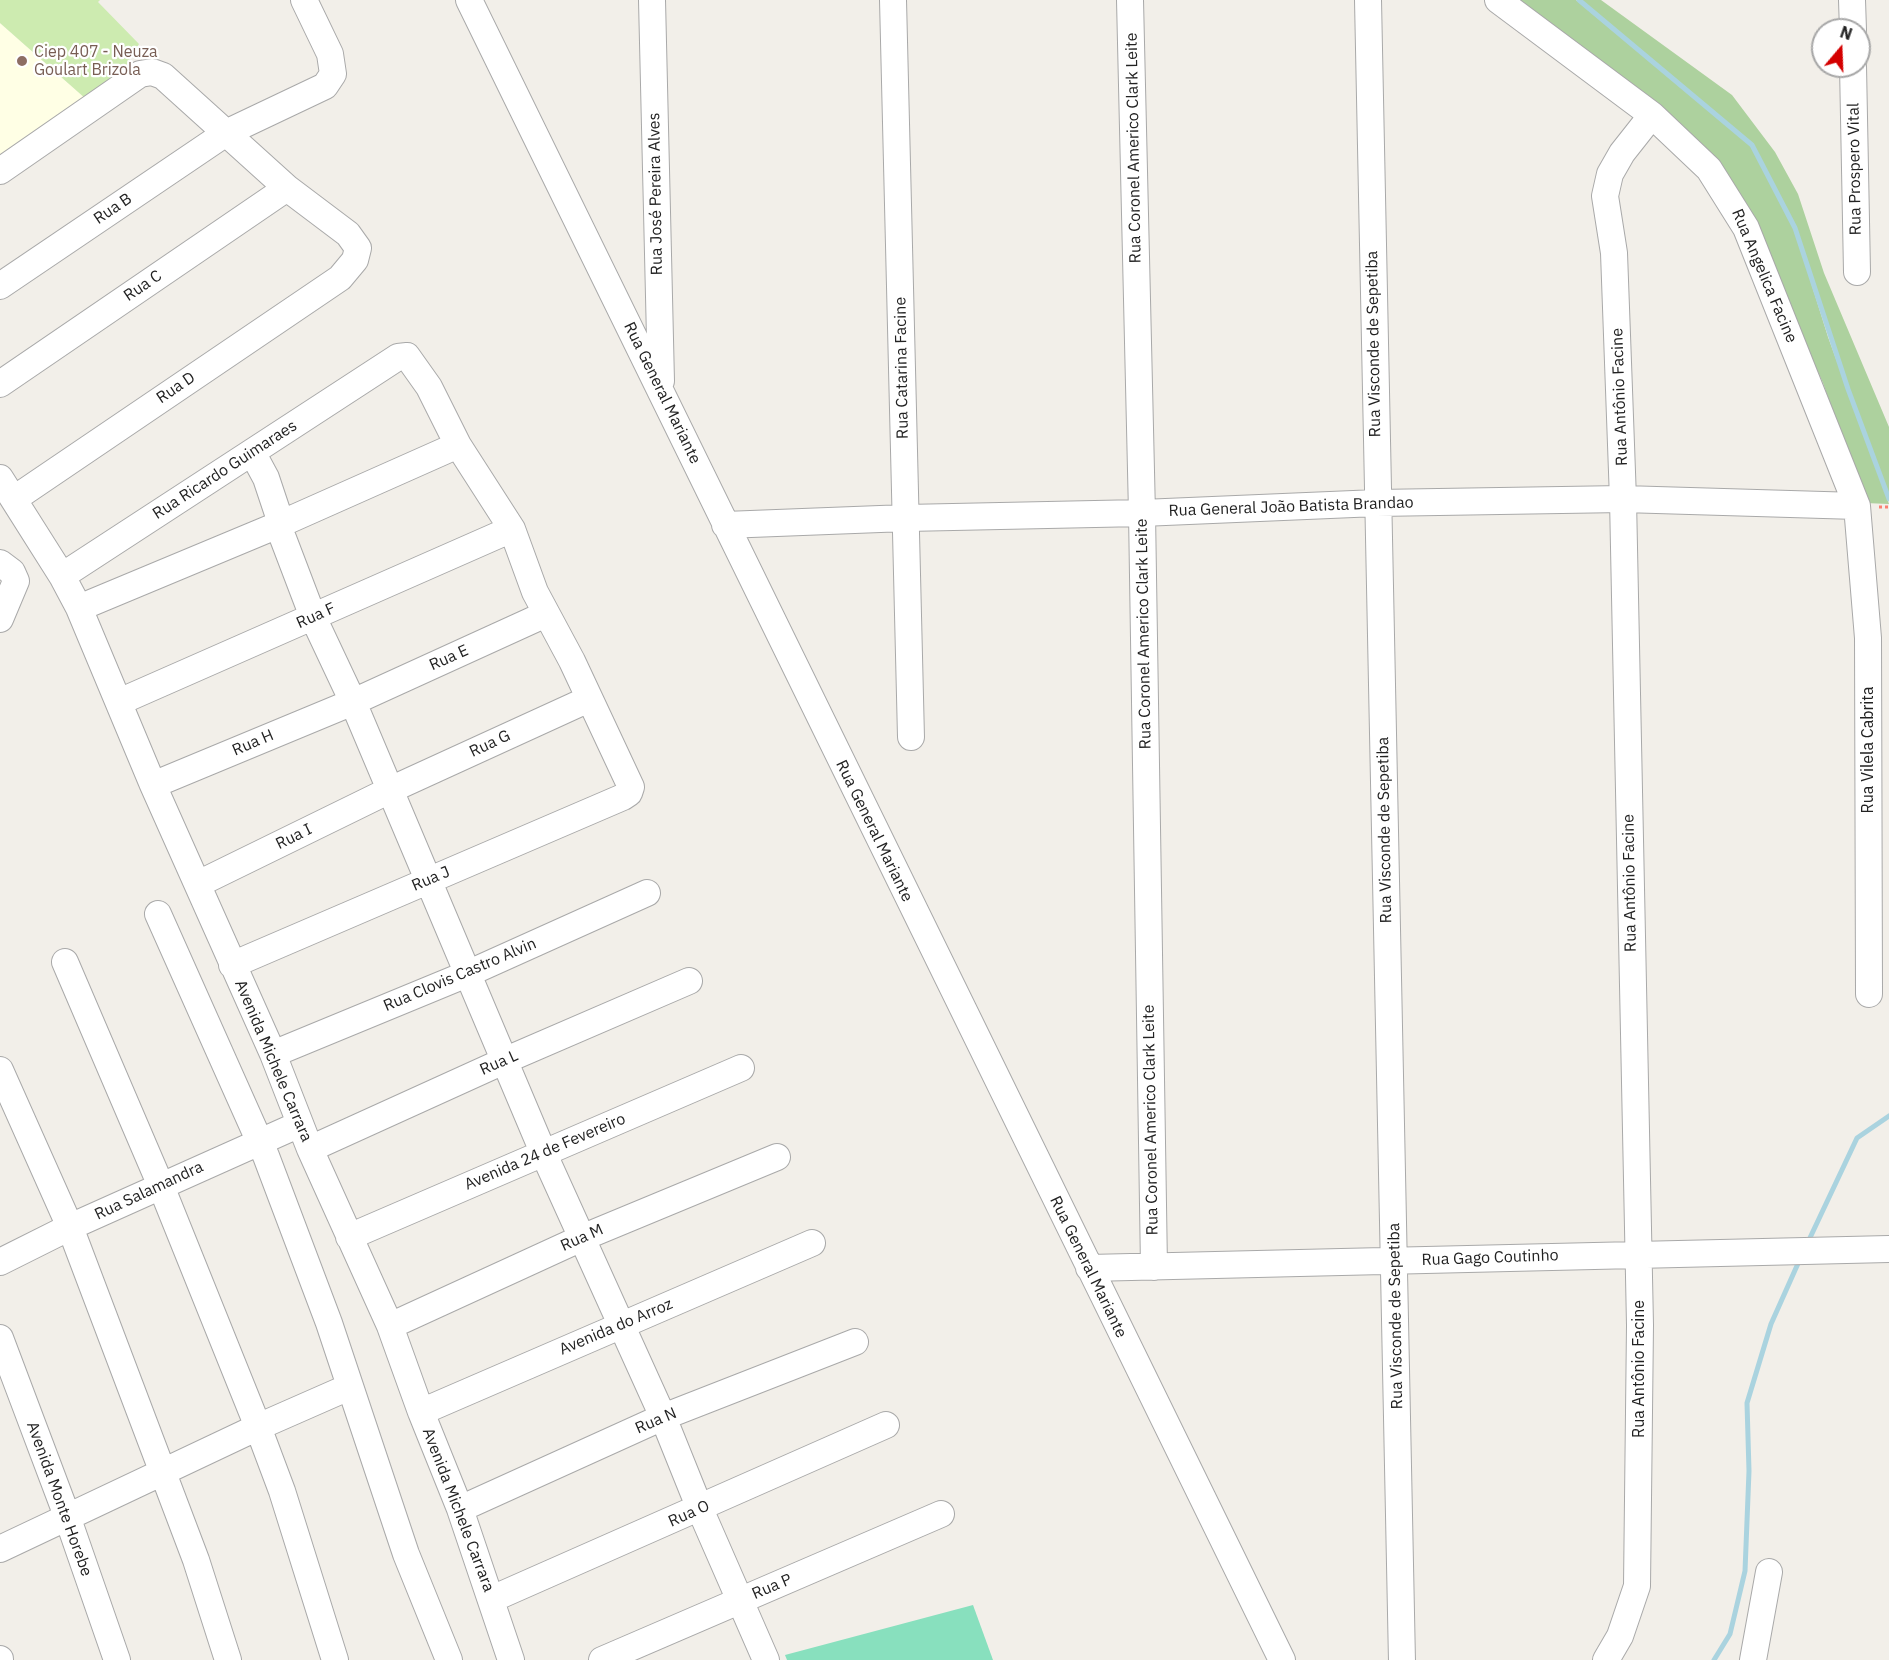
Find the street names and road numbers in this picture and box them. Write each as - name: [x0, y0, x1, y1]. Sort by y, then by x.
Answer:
- street label: Rua Coronel Americo Clark Leite: [1122, 32, 1146, 264]
- street label: Rua Prospero Vital: [1844, 103, 1866, 235]
- street label: Rua José Pereira Alves: [645, 112, 667, 276]
- street label: Rua B: [90, 189, 136, 229]
- street label: Rua Angelica Facine: [1727, 206, 1801, 346]
- street label: Rua Visconde de Sepetiba: [1363, 251, 1385, 437]
- street label: Rua C: [120, 266, 166, 306]
- street label: Rua Catarina Facine: [891, 297, 913, 439]
- street label: Rua General Mariante: [619, 319, 705, 467]
- street label: Rua Antônio Facine: [1608, 328, 1632, 466]
- street label: Rua D: [153, 368, 199, 408]
- street label: Rua Ricardo Guimaraes: [149, 416, 301, 524]
- street label: Rua General João Batista Brandao: [1168, 493, 1414, 521]
- street label: Rua Coronel Americo Clark Leite: [1132, 518, 1156, 750]
- street label: Rua F: [294, 599, 338, 633]
- street label: Rua E: [426, 641, 472, 675]
- street label: Rua Vilela Cabrita: [1858, 687, 1878, 813]
- street label: Rua H: [229, 726, 277, 760]
- street label: Rua G: [467, 726, 513, 762]
- street label: Rua Visconde de Sepetiba: [1374, 737, 1396, 923]
- street label: Rua General Mariante: [831, 757, 917, 905]
- street label: Rua Antônio Facine: [1619, 814, 1641, 952]
- street label: Rua I: [273, 820, 315, 854]
- street label: Rua J: [409, 862, 453, 896]
- street label: Rua Clovis Castro Alvin: [381, 934, 539, 1016]
- street label: Avenida Michele Carrara: [230, 977, 316, 1145]
- street label: Rua Coronel Americo Clark Leite: [1139, 1004, 1163, 1236]
- street label: Rua L: [477, 1046, 521, 1080]
- street label: Avenida 24 de Fevereiro: [462, 1109, 628, 1195]
- street label: Rua Salamandra: [92, 1157, 206, 1225]
- street label: Rua General Mariante: [1045, 1193, 1131, 1341]
- street label: Rua M: [558, 1220, 606, 1256]
- street label: Rua Visconde de Sepetiba: [1385, 1223, 1407, 1409]
- street label: Rua Gago Coutinho: [1421, 1246, 1559, 1270]
- street label: Avenida do Arroz: [556, 1294, 676, 1360]
- street label: Rua Antônio Facine: [1629, 1300, 1649, 1438]
- street label: Rua N: [632, 1404, 680, 1438]
- street label: Avenida Monte Horebe: [22, 1419, 96, 1579]
- street label: Avenida Michele Carrara: [418, 1425, 498, 1595]
- street label: Rua O: [665, 1496, 713, 1532]
- street label: Rua P: [749, 1570, 795, 1604]

